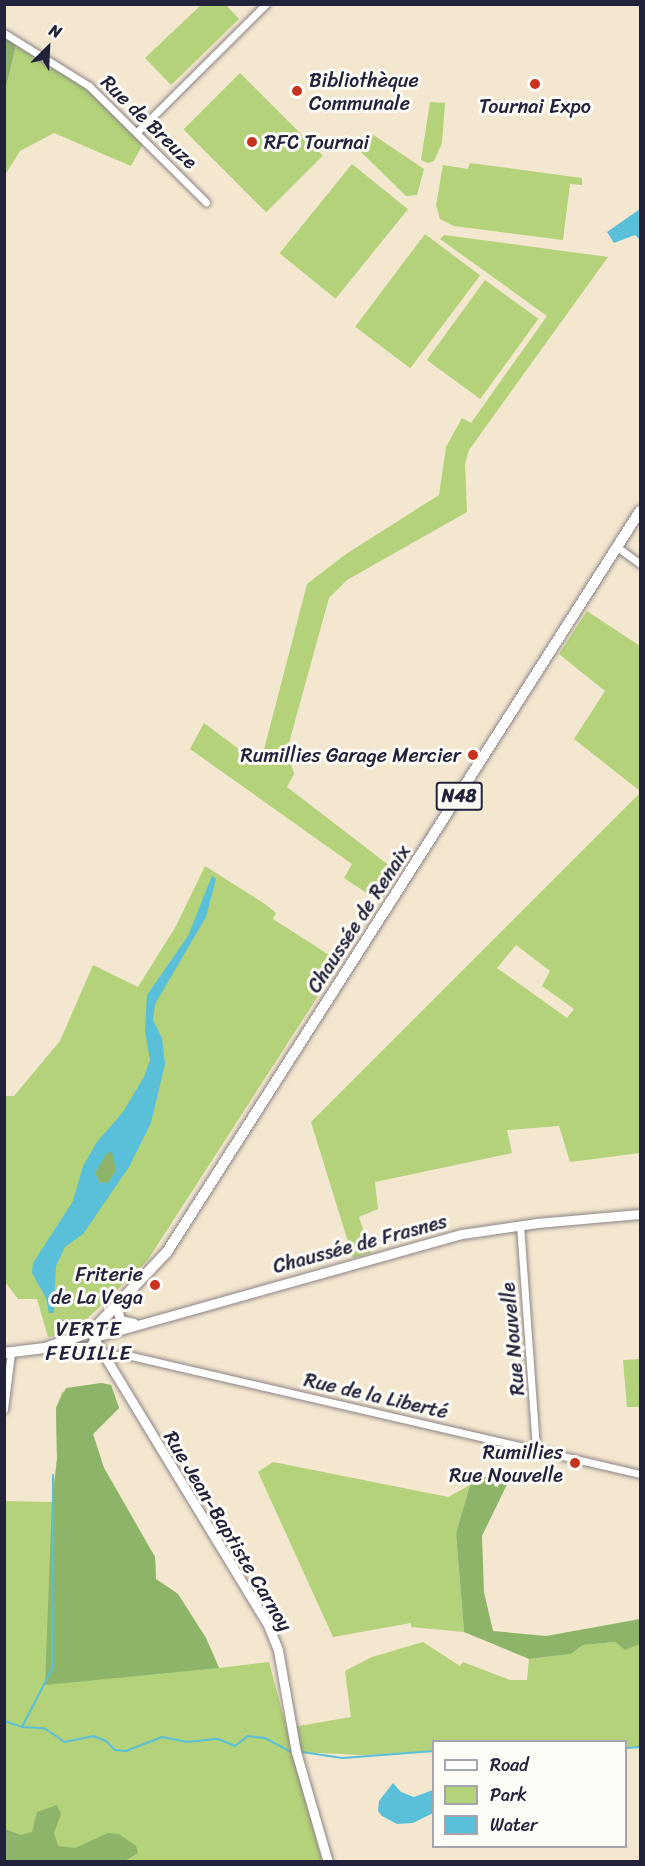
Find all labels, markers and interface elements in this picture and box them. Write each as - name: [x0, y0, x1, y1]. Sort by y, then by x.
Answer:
- text: N: [45, 16, 66, 47]
- north arrow: [18, 18, 78, 78]
- place label: Bibliothèque Communale: [309, 68, 419, 115]
- street label: Rue de Breuze: [96, 70, 202, 174]
- marker: Tournai Expo: [528, 77, 542, 91]
- marker: Bibliothèque Communale: [290, 84, 304, 98]
- place label: Tournai Expo: [479, 94, 591, 118]
- place label: RFC Tournai: [264, 130, 369, 154]
- marker: RFC Tournai: [245, 135, 259, 149]
- place label: Rumillies Garage Mercier: [242, 743, 461, 767]
- marker: Rumillies Garage Mercier: [466, 748, 480, 762]
- road number: N48: [435, 781, 483, 811]
- street label: Chaussée de Renaix: [302, 841, 416, 997]
- street label: Chaussée de Frasnes: [270, 1209, 450, 1279]
- place label: Friterie de La Vega: [52, 1262, 143, 1309]
- marker: Friterie de La Vega: [148, 1278, 162, 1292]
- street label: Rue Nouvelle: [496, 1281, 530, 1397]
- district label: VERTE FEUILLE: [47, 1316, 131, 1366]
- street label: Rue de la Liberté: [301, 1368, 451, 1424]
- street label: Rue Jean-Baptiste Carnoy: [158, 1426, 298, 1636]
- place label: Rumillies Rue Nouvelle: [449, 1440, 563, 1487]
- marker: Rumillies Rue Nouvelle: [568, 1456, 582, 1470]
- legend: [432, 1740, 627, 1848]
- text: Road: [490, 1749, 529, 1781]
- text: Park: [490, 1779, 527, 1811]
- text: Water: [490, 1809, 537, 1841]

